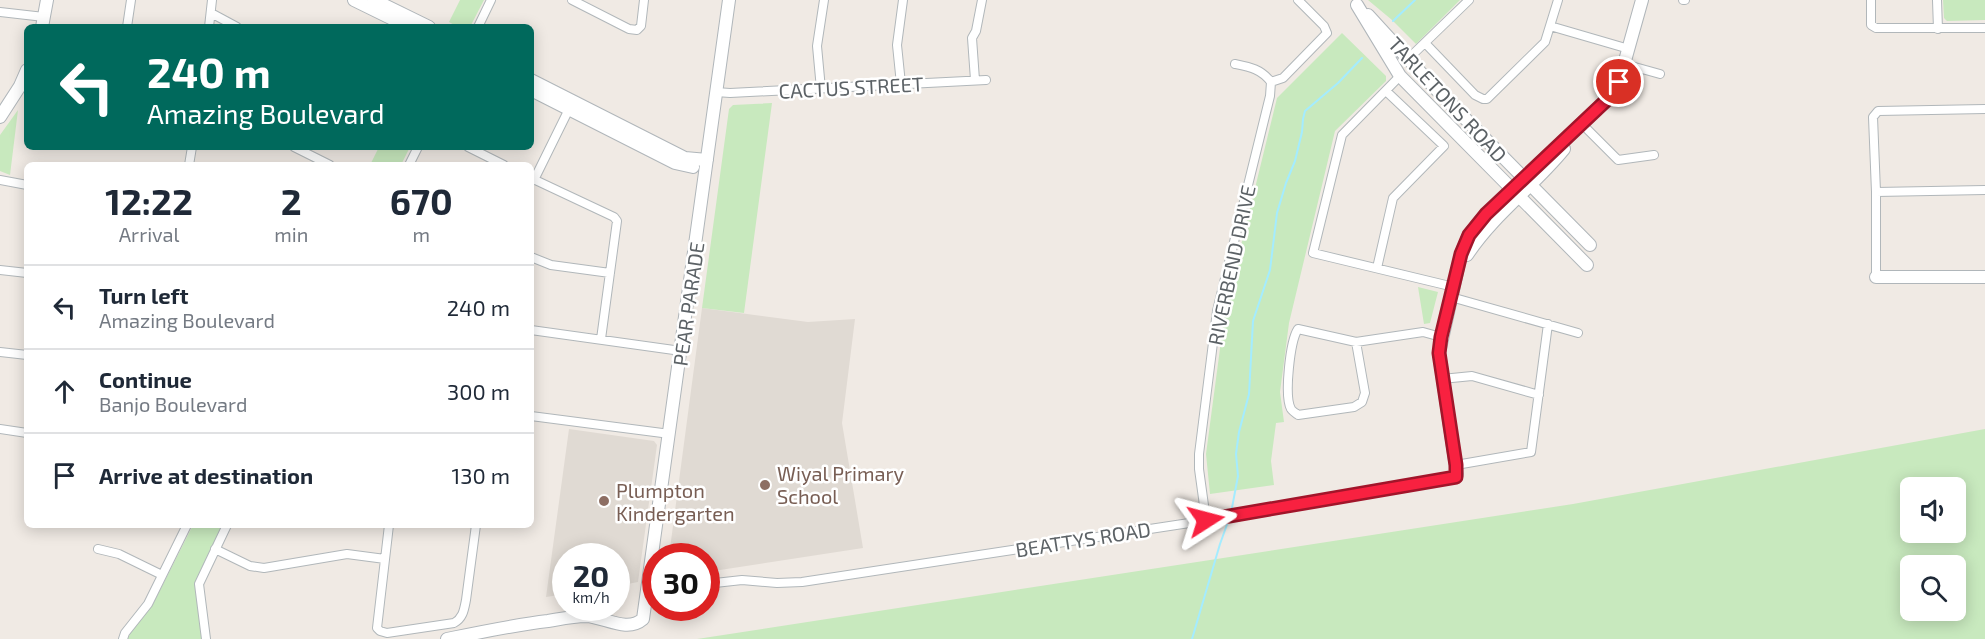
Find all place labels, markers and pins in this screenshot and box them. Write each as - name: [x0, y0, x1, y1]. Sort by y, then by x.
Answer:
- pin: [1593, 56, 1644, 107]
- place label: Wiyal Primary School: [777, 461, 905, 508]
- place label: Plumpton Kindergarten: [616, 478, 735, 525]
- marker: Wiyal Primary School: [758, 478, 772, 492]
- marker: Plumpton Kindergarten: [597, 494, 611, 508]

